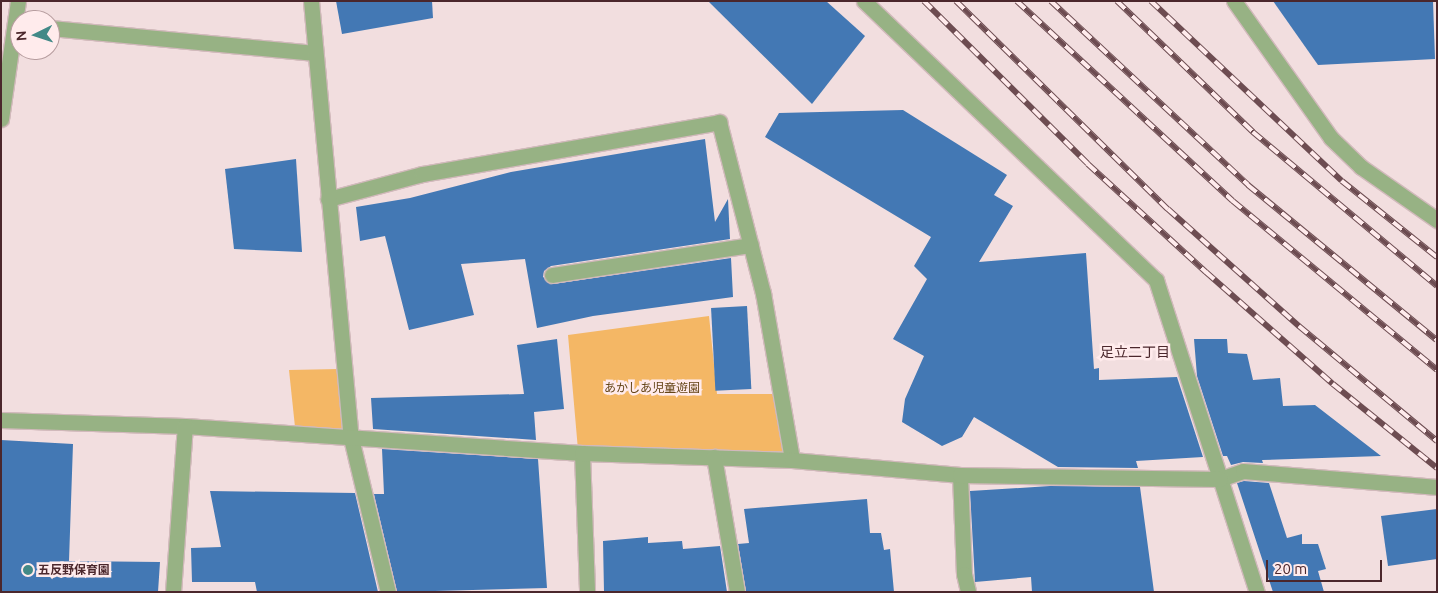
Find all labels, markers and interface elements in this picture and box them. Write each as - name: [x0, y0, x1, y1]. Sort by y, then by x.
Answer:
- north arrow: [10, 10, 60, 60]
- text: N: [13, 30, 29, 42]
- district label: 足立二丁目: [1100, 344, 1170, 360]
- park label: あかしあ児童遊園: [604, 381, 700, 395]
- scale bar: [1268, 550, 1384, 582]
- text: 20 m: [1274, 560, 1307, 577]
- place label: 五反野保育園: [38, 563, 110, 577]
- marker: 五反野保育園: [22, 564, 34, 576]

